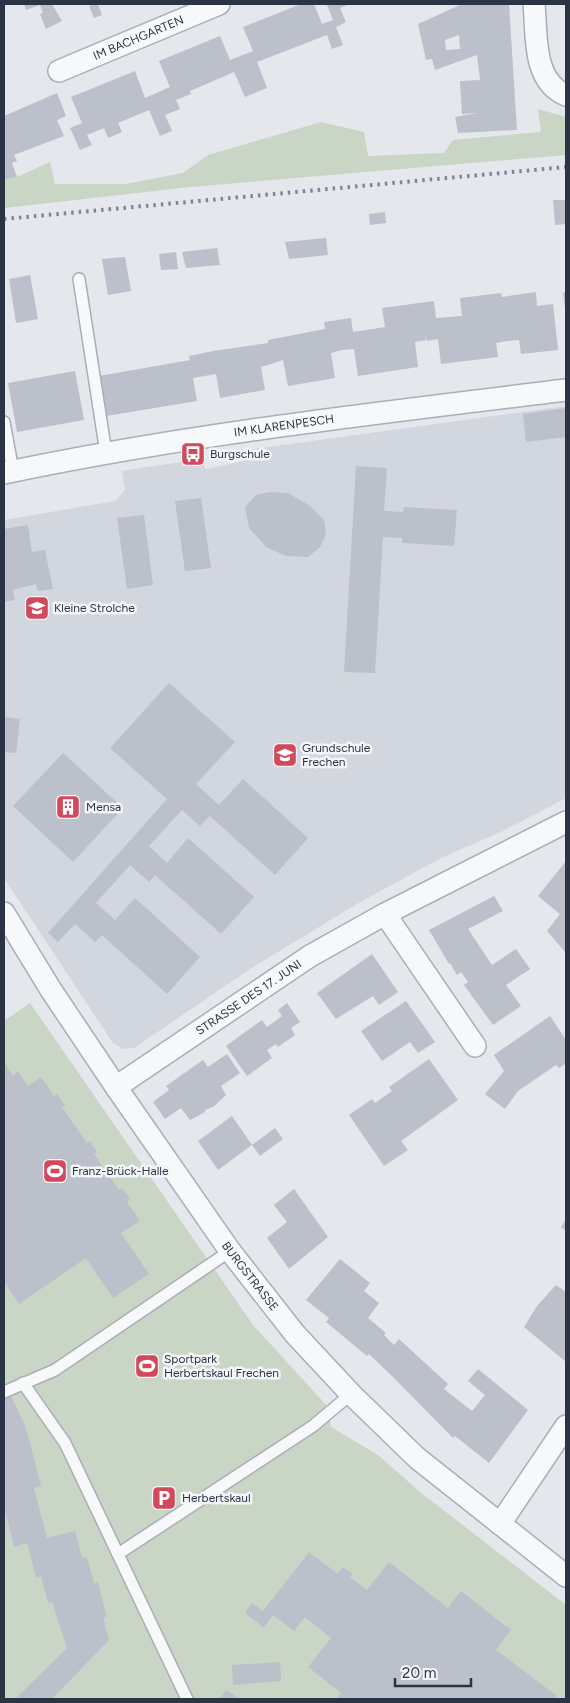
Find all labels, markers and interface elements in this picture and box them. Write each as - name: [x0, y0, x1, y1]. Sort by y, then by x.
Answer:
- street label: IM BACHGARTEN: [91, 13, 186, 63]
- street label: IM KLARENPESCH: [233, 412, 335, 440]
- bus stop icon: Burgschule: [180, 441, 206, 467]
- place label: Burgschule: [210, 447, 270, 461]
- school or university icon: Kleine Strolche: [24, 595, 50, 621]
- place label: Kleine Strolche: [54, 601, 135, 615]
- place label: Grundschule Frechen: [302, 741, 371, 769]
- school or university icon: Grundschule Frechen: [272, 742, 298, 768]
- building icon: Mensa: [55, 794, 81, 820]
- place label: Mensa: [86, 800, 121, 814]
- street label: STRASSE DES 17. JUNI: [193, 957, 304, 1038]
- sports icon: Franz-Brück-Halle: [42, 1158, 68, 1184]
- place label: Franz-Brück-Halle: [72, 1164, 169, 1178]
- street label: BURGSTRASSE: [219, 1239, 281, 1314]
- place label: Sportpark Herbertskaul Frechen: [164, 1352, 279, 1380]
- sports icon: Sportpark Herbertskaul Frechen: [134, 1353, 160, 1379]
- parking icon: Herbertskaul: [151, 1485, 177, 1511]
- place label: Herbertskaul: [182, 1491, 251, 1505]
- scale bar: [395, 1656, 471, 1688]
- text: 20 m: [402, 1664, 436, 1682]

